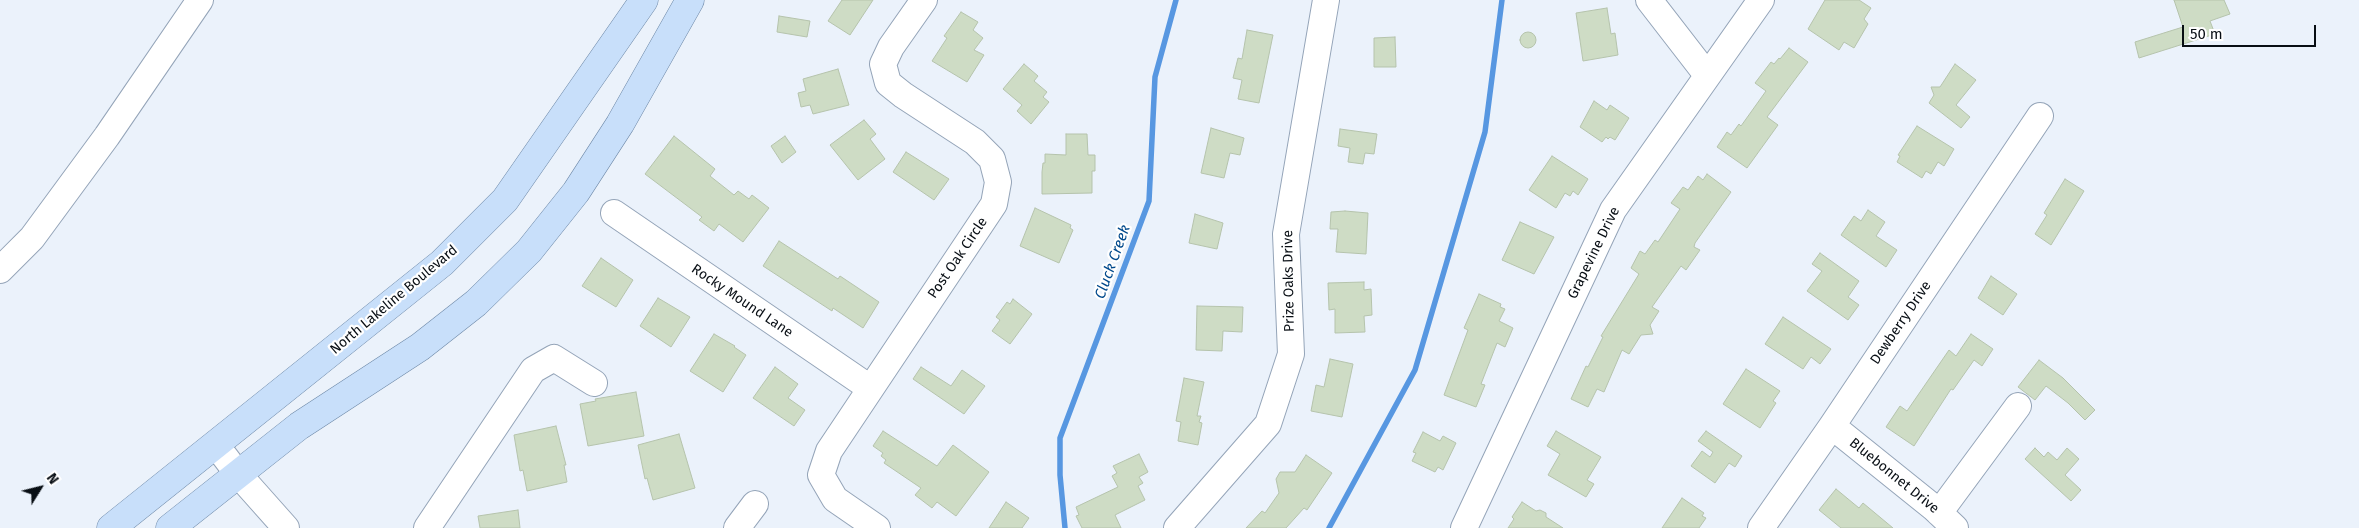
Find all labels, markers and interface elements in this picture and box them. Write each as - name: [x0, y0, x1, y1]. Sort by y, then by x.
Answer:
- scale bar: [2184, 15, 2318, 47]
- text: 50 m: [2190, 25, 2223, 43]
- street label: Grapevine Drive: [1564, 204, 1624, 302]
- street label: Post Oak Circle: [925, 214, 991, 302]
- water label: Cluck Creek: [1091, 223, 1135, 301]
- street label: Prize Oaks Drive: [1280, 230, 1298, 332]
- street label: North Lakeline Boulevard: [327, 242, 461, 358]
- street label: Rocky Mound Lane: [688, 261, 796, 341]
- street label: Dewberry Drive: [1867, 278, 1935, 368]
- street label: Bluebonnet Drive: [1846, 435, 1942, 517]
- north arrow: [15, 463, 65, 513]
- text: N: [43, 470, 62, 488]

